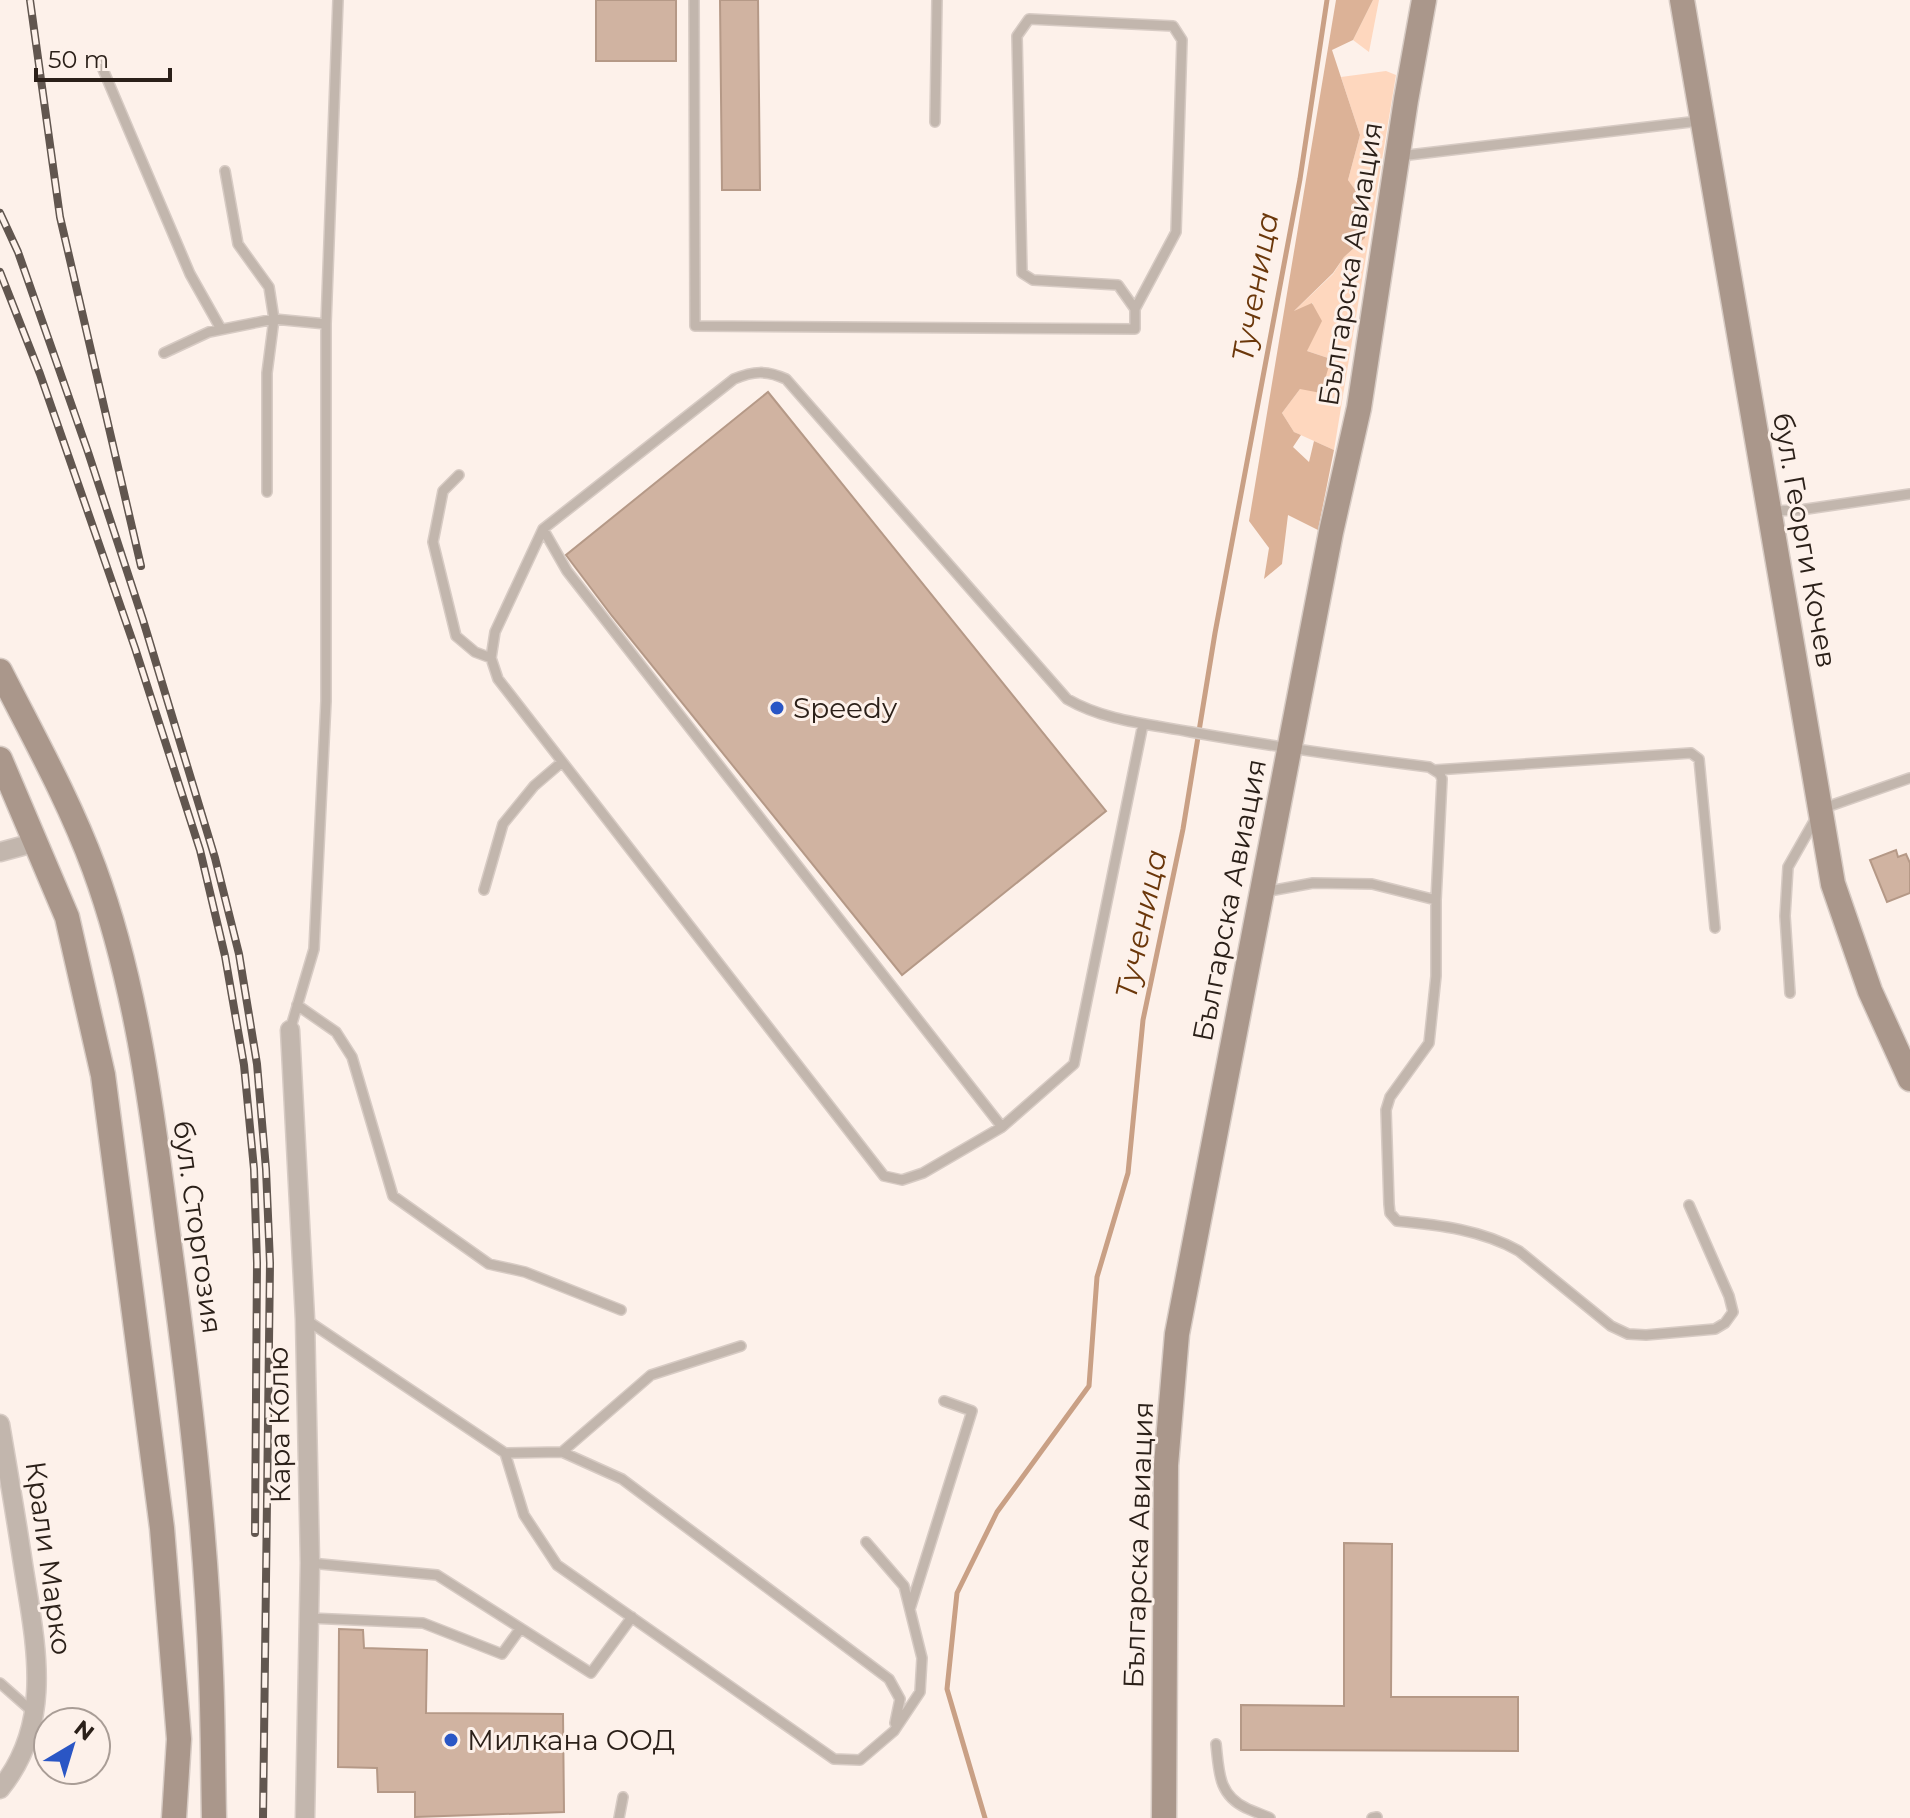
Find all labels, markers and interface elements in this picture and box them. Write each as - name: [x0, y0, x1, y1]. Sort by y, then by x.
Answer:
- scale bar: [36, 32, 170, 82]
- text: 50 m: [48, 45, 109, 74]
- street label: Българска Авиация: [1311, 120, 1389, 408]
- water label: Тученица: [1224, 209, 1286, 365]
- street label: бул. Георги Кочев: [1766, 410, 1844, 670]
- place label: Speedy: [793, 691, 898, 725]
- marker: Speedy: [768, 699, 786, 717]
- street label: Българска Авиация: [1185, 756, 1273, 1044]
- water label: Тученица: [1107, 846, 1175, 1002]
- street label: бул. Сторгозия: [166, 1118, 230, 1336]
- street label: Кара Колю: [261, 1346, 297, 1504]
- street label: Българска Авиация: [1116, 1401, 1160, 1689]
- street label: Крали Марко: [19, 1459, 79, 1657]
- north arrow: [32, 1706, 112, 1786]
- text: N: [69, 1715, 99, 1747]
- place label: Милкана OOД: [467, 1723, 675, 1757]
- marker: Милкана OOД: [442, 1731, 460, 1749]

